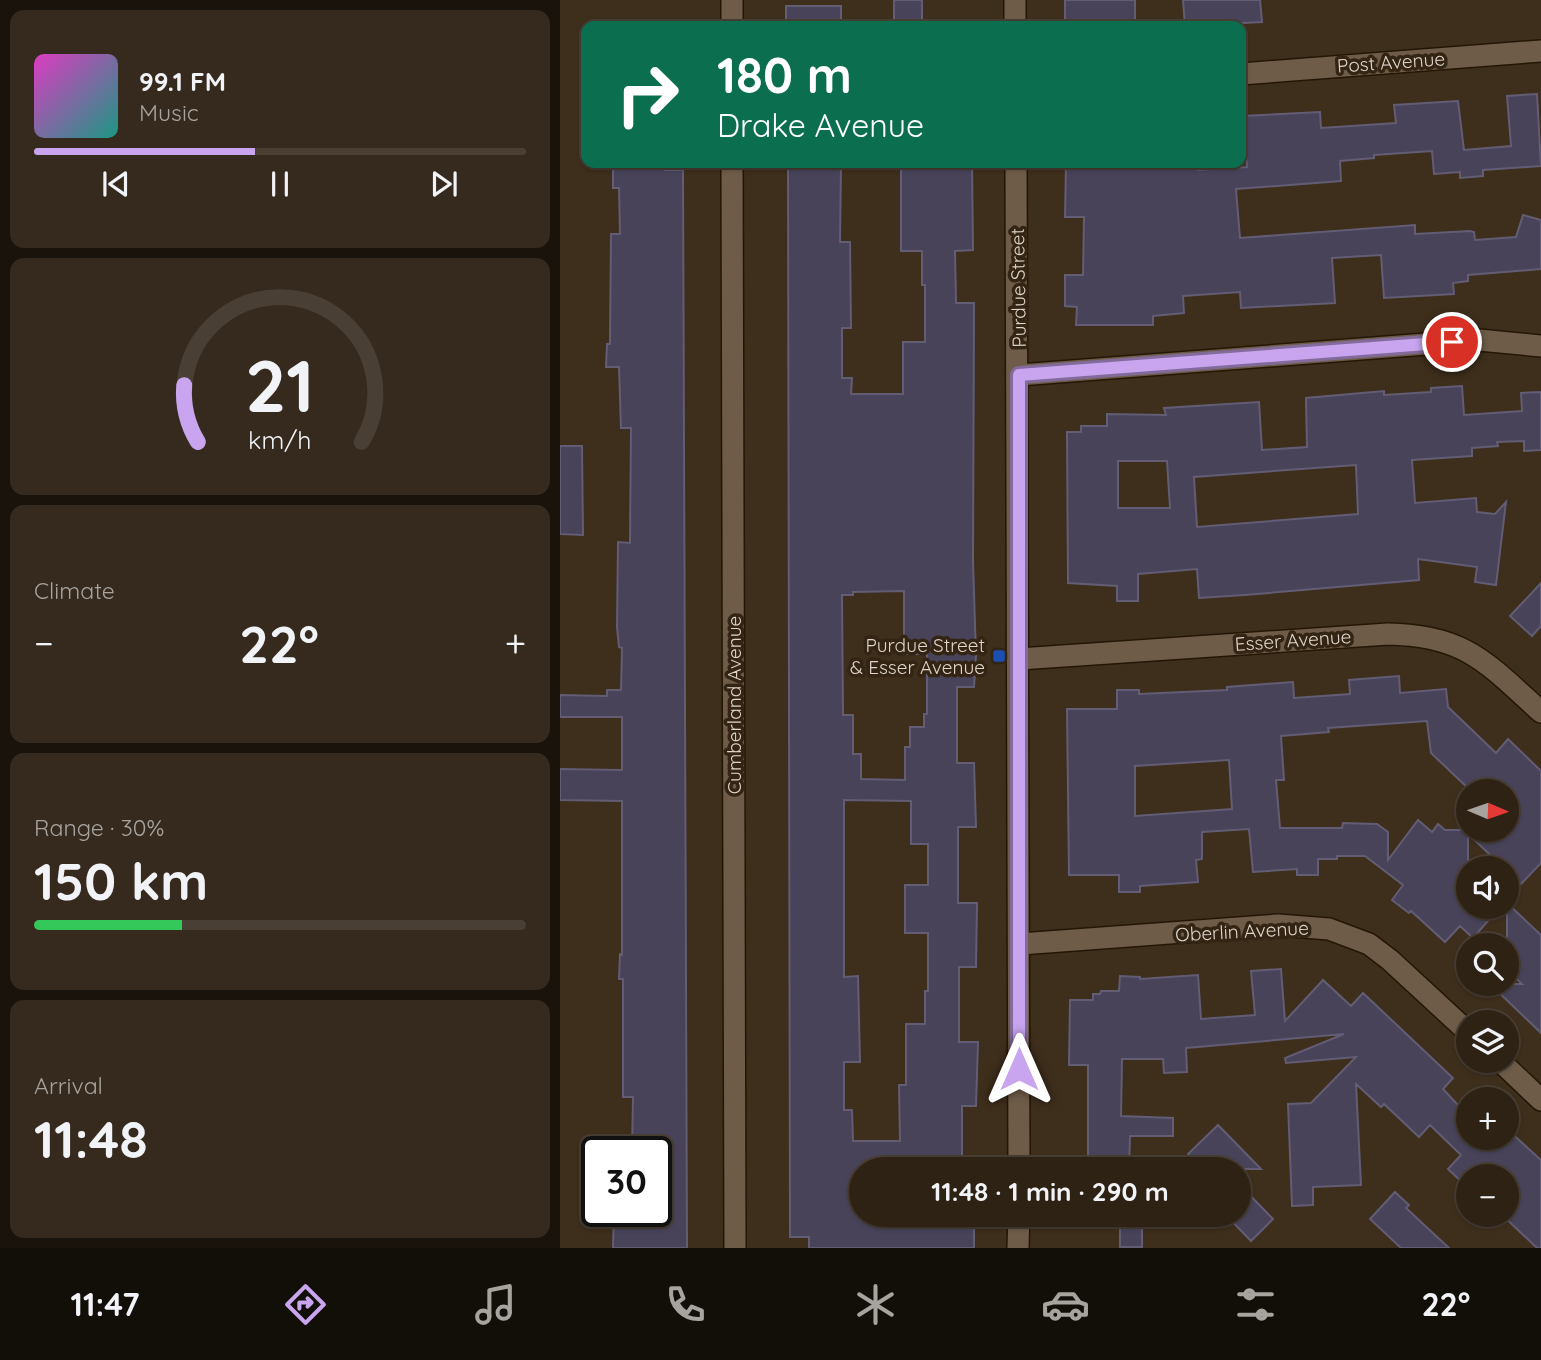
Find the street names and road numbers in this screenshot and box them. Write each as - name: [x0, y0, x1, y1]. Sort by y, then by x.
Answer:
- street label: Post Avenue: [1336, 46, 1446, 78]
- street label: Purdue Street: [1005, 228, 1031, 348]
- street label: Cumberland Avenue: [722, 616, 746, 794]
- street label: Esser Avenue: [1234, 624, 1352, 656]
- street label: Oberlin Avenue: [1175, 916, 1309, 946]

